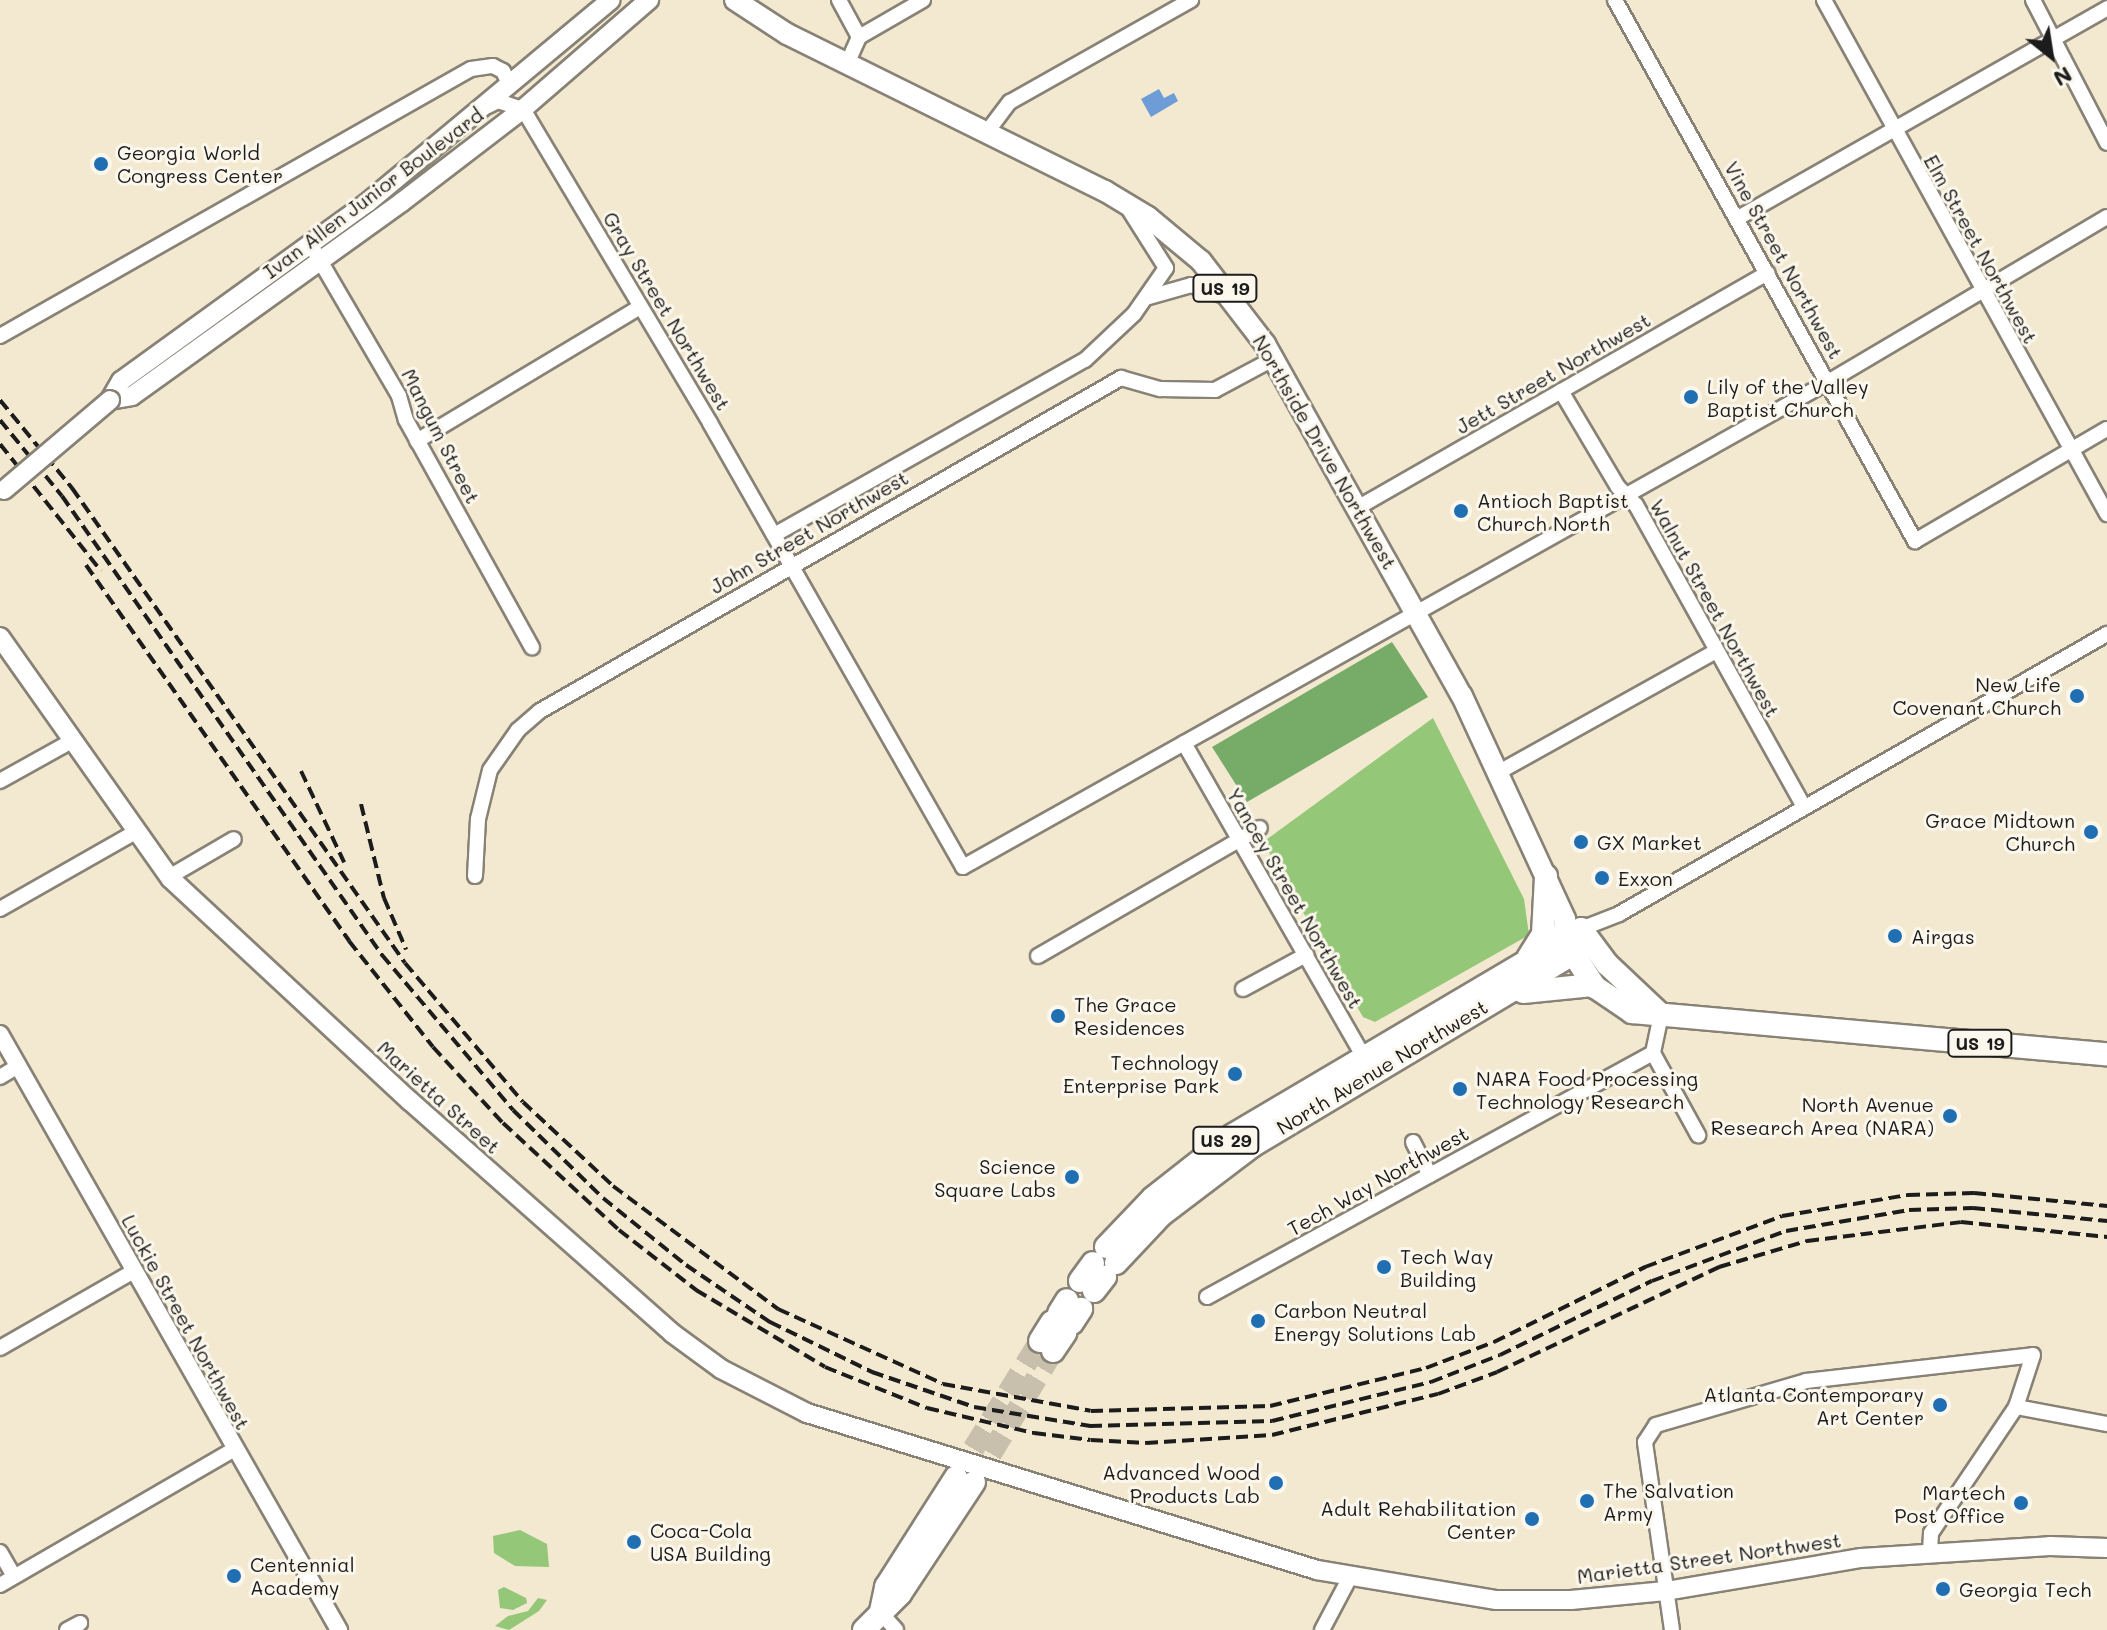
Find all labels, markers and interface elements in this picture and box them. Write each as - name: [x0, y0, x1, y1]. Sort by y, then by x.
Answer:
- north arrow: [2011, 16, 2091, 96]
- text: N: [2049, 60, 2078, 94]
- street label: Ivan Allen Junior Boulevard: [258, 103, 488, 283]
- place label: Georgia World Congress Center: [117, 140, 283, 187]
- street label: Elm Street Northwest: [1919, 150, 2043, 348]
- marker: Georgia World Congress Center: [92, 155, 110, 173]
- street label: Vine Street Northwest: [1720, 157, 1848, 363]
- street label: Gray Street Northwest: [598, 207, 736, 415]
- road number: US 19: [1191, 274, 1259, 302]
- street label: Jett Street Northwest: [1451, 307, 1655, 439]
- street label: Northside Drive Northwest: [1248, 331, 1402, 573]
- street label: Mangum Street: [397, 365, 485, 507]
- place label: Lily of the Valley Baptist Church: [1707, 374, 1869, 421]
- marker: Lily of the Valley Baptist Church: [1682, 388, 1700, 406]
- street label: John Street Northwest: [706, 465, 912, 599]
- place label: Antioch Baptist Church North: [1477, 488, 1629, 535]
- street label: Walnut Street Northwest: [1645, 495, 1785, 721]
- marker: Antioch Baptist Church North: [1452, 502, 1470, 520]
- place label: New Life Covenant Church: [1893, 672, 2061, 719]
- marker: New Life Covenant Church: [2068, 687, 2086, 705]
- street label: Yancey Street Northwest: [1222, 783, 1368, 1013]
- place label: Grace Midtown Church: [1925, 808, 2075, 855]
- marker: Grace Midtown Church: [2082, 823, 2100, 841]
- place label: GX Market: [1597, 830, 1702, 854]
- marker: GX Market: [1572, 833, 1590, 851]
- place label: Exxon: [1618, 866, 1673, 890]
- marker: Exxon: [1593, 869, 1611, 887]
- place label: Airgas: [1911, 924, 1975, 948]
- marker: Airgas: [1886, 927, 1904, 945]
- place label: The Grace Residences: [1074, 992, 1185, 1039]
- street label: North Avenue Northwest: [1272, 994, 1492, 1140]
- marker: The Grace Residences: [1049, 1007, 1067, 1025]
- road number: US 19: [1946, 1029, 2014, 1057]
- street label: Marietta Street: [373, 1036, 505, 1158]
- place label: Technology Enterprise Park: [1063, 1050, 1219, 1097]
- marker: Technology Enterprise Park: [1226, 1065, 1244, 1083]
- place label: NARA Food Processing Technology Research: [1476, 1066, 1698, 1113]
- marker: NARA Food Processing Technology Research: [1451, 1080, 1469, 1098]
- place label: North Avenue Research Area (NARA): [1711, 1092, 1934, 1139]
- marker: North Avenue Research Area (NARA): [1941, 1107, 1959, 1125]
- street label: Tech Way Northwest: [1283, 1121, 1473, 1241]
- road number: US 29: [1192, 1126, 1260, 1154]
- place label: Science Square Labs: [934, 1154, 1056, 1201]
- marker: Science Square Labs: [1063, 1168, 1081, 1186]
- street label: Luckie Street Northwest: [117, 1210, 255, 1434]
- place label: Tech Way Building: [1400, 1244, 1493, 1291]
- marker: Tech Way Building: [1375, 1258, 1393, 1276]
- place label: Carbon Neutral Energy Solutions Lab: [1274, 1298, 1476, 1345]
- marker: Carbon Neutral Energy Solutions Lab: [1249, 1312, 1267, 1330]
- place label: Atlanta Contemporary Art Center: [1704, 1382, 1924, 1429]
- marker: Atlanta Contemporary Art Center: [1931, 1396, 1949, 1414]
- place label: Advanced Wood Products Lab: [1102, 1460, 1260, 1507]
- marker: Advanced Wood Products Lab: [1267, 1474, 1285, 1492]
- place label: The Salvation Army: [1603, 1478, 1734, 1525]
- place label: Martech Post Office: [1894, 1480, 2005, 1527]
- marker: The Salvation Army: [1578, 1492, 1596, 1510]
- marker: Martech Post Office: [2012, 1494, 2030, 1512]
- place label: Adult Rehabilitation Center: [1320, 1496, 1516, 1543]
- marker: Adult Rehabilitation Center: [1523, 1510, 1541, 1528]
- place label: Coca-Cola USA Building: [650, 1518, 771, 1565]
- street label: Marietta Street Northwest: [1575, 1528, 1843, 1588]
- marker: Coca-Cola USA Building: [625, 1533, 643, 1551]
- place label: Centennial Academy: [250, 1552, 355, 1599]
- marker: Centennial Academy: [225, 1567, 243, 1585]
- place label: Georgia Tech: [1959, 1577, 2091, 1601]
- marker: Georgia Tech: [1934, 1580, 1952, 1598]

